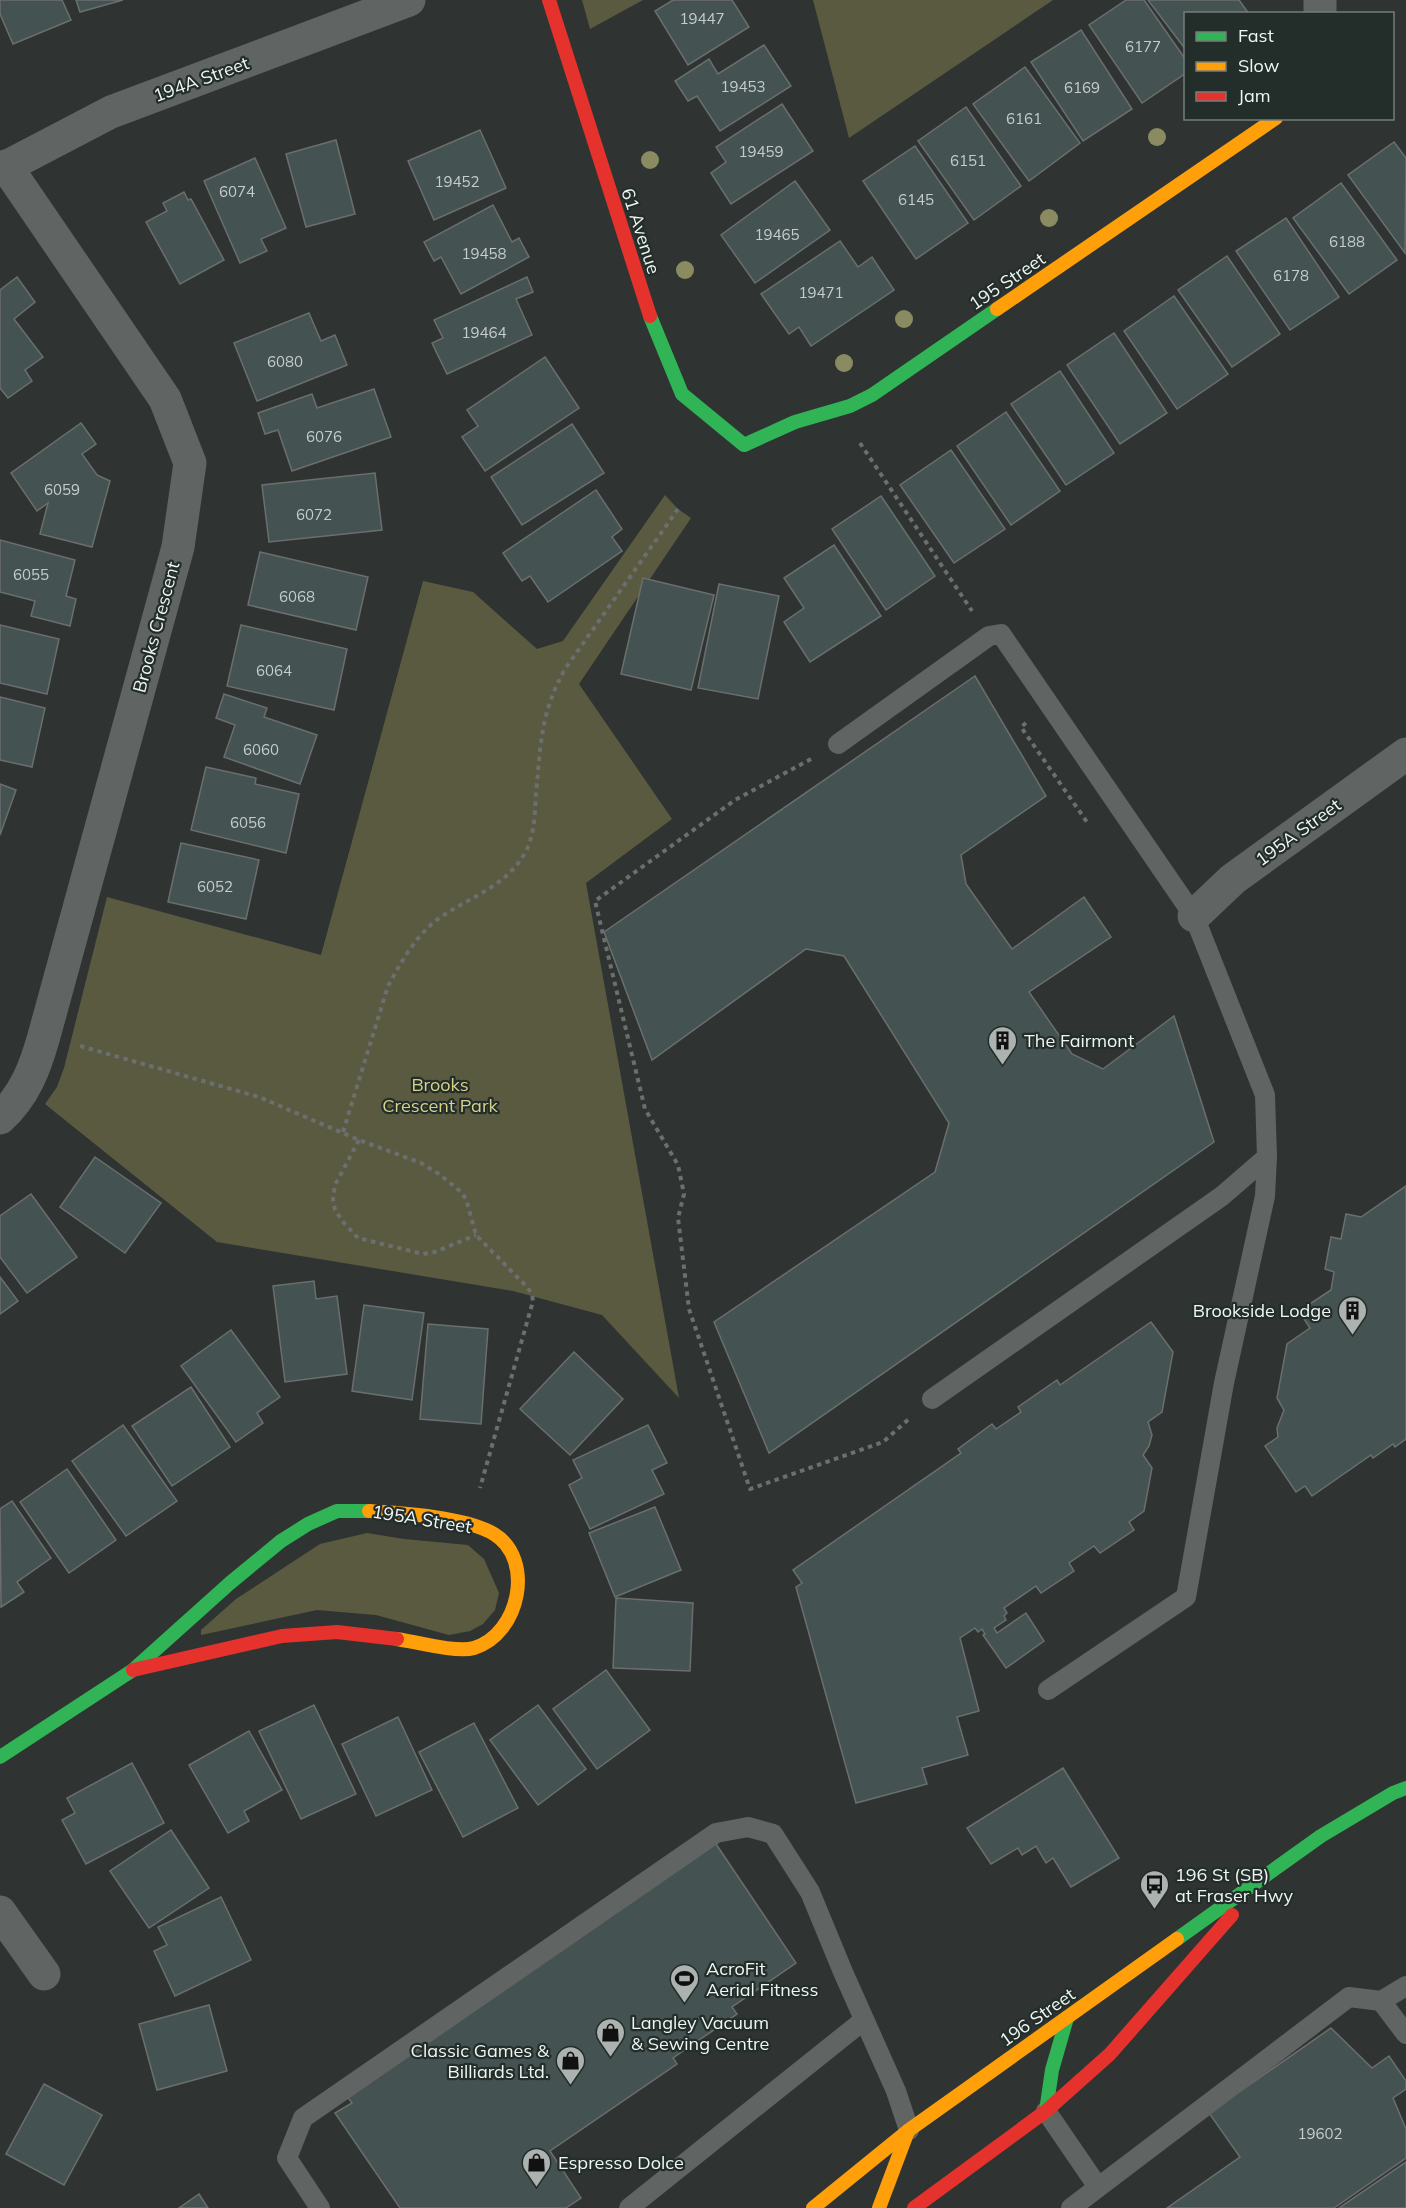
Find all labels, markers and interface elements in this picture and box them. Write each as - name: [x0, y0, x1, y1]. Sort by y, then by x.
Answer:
- house number: 19447: [679, 9, 725, 28]
- legend: [1184, 12, 1394, 120]
- text: Fast: [1238, 24, 1274, 47]
- house number: 6177: [1125, 37, 1161, 56]
- street label: 194A Street: [150, 51, 252, 107]
- text: Slow: [1238, 54, 1280, 77]
- house number: 19453: [720, 77, 766, 96]
- house number: 6169: [1064, 78, 1100, 97]
- text: Jam: [1238, 84, 1271, 107]
- house number: 6161: [1006, 109, 1042, 128]
- house number: 19459: [738, 142, 784, 161]
- house number: 6151: [950, 151, 986, 170]
- house number: 19452: [434, 172, 480, 191]
- house number: 6074: [219, 182, 255, 201]
- street label: 61 Avenue: [616, 185, 666, 277]
- house number: 6145: [898, 190, 934, 209]
- house number: 19465: [754, 225, 800, 244]
- house number: 6188: [1329, 232, 1365, 251]
- house number: 19458: [461, 244, 507, 263]
- street label: 195 Street: [965, 247, 1049, 315]
- house number: 6178: [1273, 266, 1309, 285]
- house number: 19471: [798, 283, 844, 302]
- house number: 19464: [461, 323, 507, 342]
- house number: 6080: [267, 352, 303, 371]
- house number: 6076: [306, 427, 342, 446]
- house number: 6059: [44, 480, 80, 499]
- house number: 6072: [296, 505, 332, 524]
- street label: Brooks Crescent: [127, 559, 185, 695]
- house number: 6055: [13, 565, 49, 584]
- house number: 6068: [279, 587, 315, 606]
- house number: 6064: [256, 661, 292, 680]
- house number: 6060: [243, 740, 279, 759]
- street label: 195A Street: [1251, 793, 1345, 871]
- house number: 6056: [230, 813, 266, 832]
- house number: 6052: [197, 877, 233, 896]
- building icon: The Fairmont: [987, 1024, 1019, 1066]
- place label: The Fairmont: [1024, 1029, 1134, 1052]
- park label: Brooks Crescent Park: [382, 1073, 498, 1117]
- building icon: Brookside Lodge: [1336, 1294, 1368, 1336]
- place label: Brookside Lodge: [1193, 1299, 1331, 1322]
- street label: 195A Street: [371, 1500, 473, 1538]
- place label: 196 St (SB) at Fraser Hwy: [1175, 1863, 1294, 1907]
- bus stop icon: 196 St (SB) at Fraser Hwy: [1138, 1868, 1170, 1910]
- place label: AcroFit Aerial Fitness: [706, 1957, 818, 2001]
- sports icon: AcroFit Aerial Fitness: [669, 1962, 701, 2004]
- street label: 196 Street: [995, 1983, 1079, 2051]
- place label: Langley Vacuum & Sewing Centre: [631, 2011, 769, 2055]
- shop icon: Langley Vacuum & Sewing Centre: [594, 2016, 626, 2058]
- place label: Classic Games & Billiards Ltd.: [411, 2039, 550, 2083]
- shop icon: Classic Games & Billiards Ltd.: [554, 2044, 586, 2086]
- house number: 19602: [1297, 2124, 1343, 2143]
- shop icon: Espresso Dolce: [521, 2146, 553, 2188]
- place label: Espresso Dolce: [558, 2151, 684, 2174]

